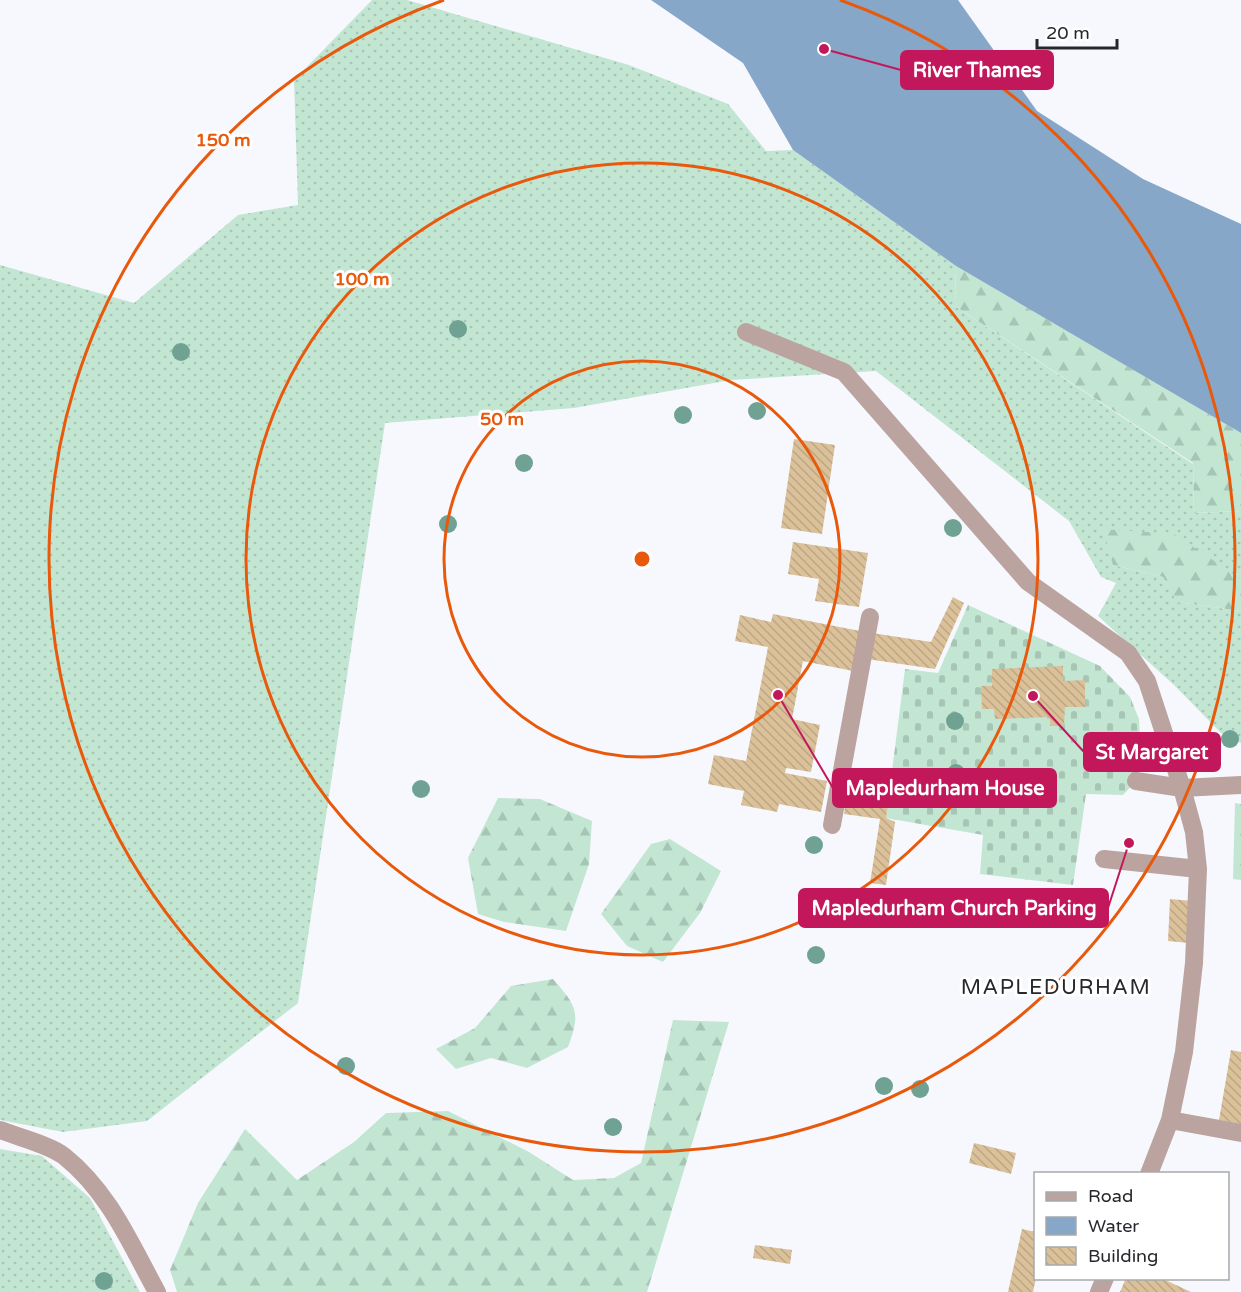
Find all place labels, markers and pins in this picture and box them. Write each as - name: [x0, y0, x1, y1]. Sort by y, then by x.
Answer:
- callout: River Thames: [901, 51, 1053, 89]
- centre of rings: [632, 549, 652, 569]
- callout: St Margaret: [1084, 733, 1220, 771]
- callout: Mapledurham House: [833, 769, 1056, 807]
- callout: Mapledurham Church Parking: [799, 889, 1108, 927]

